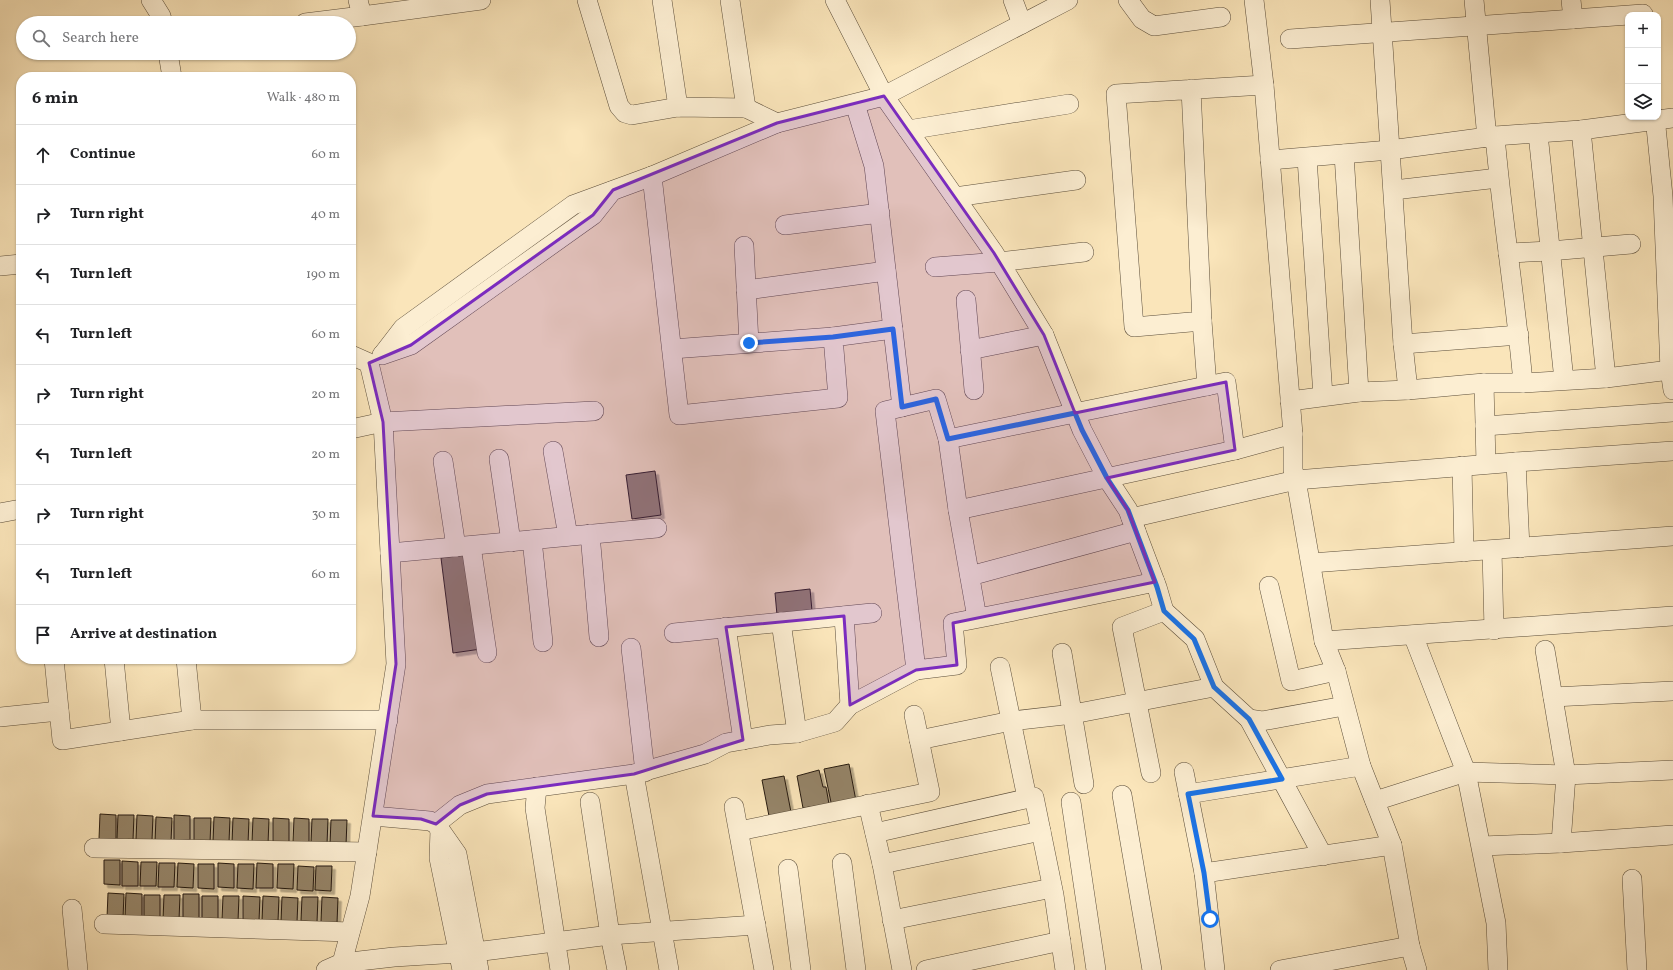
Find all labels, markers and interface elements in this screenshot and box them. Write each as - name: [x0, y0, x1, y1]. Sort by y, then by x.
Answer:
- map controls: [1625, 12, 1661, 120]
- button: +: [1625, 12, 1661, 48]
- search box: [16, 16, 356, 60]
- icon: search: [30, 27, 52, 49]
- text: Search here: [62, 28, 139, 49]
- button: −: [1625, 48, 1661, 84]
- button: layers: [1625, 84, 1661, 120]
- text: 6 min: [32, 87, 78, 110]
- text: Walk · 480 m: [267, 89, 340, 107]
- icon: ahead: [32, 144, 54, 166]
- text: Continue: [70, 144, 135, 165]
- text: 60 m: [312, 146, 340, 164]
- icon: right: [32, 204, 54, 226]
- text: Turn right: [70, 204, 144, 225]
- text: 40 m: [311, 206, 340, 224]
- icon: left: [32, 264, 54, 286]
- text: Turn left: [70, 264, 132, 285]
- text: 190 m: [306, 266, 340, 284]
- icon: left: [32, 324, 54, 346]
- text: Turn left: [70, 324, 132, 345]
- text: 60 m: [312, 326, 340, 344]
- route end: [740, 334, 758, 352]
- icon: right: [32, 384, 54, 406]
- text: Turn right: [70, 384, 144, 405]
- text: 20 m: [311, 386, 340, 404]
- icon: left: [32, 444, 54, 466]
- text: Turn left: [70, 444, 132, 465]
- text: 20 m: [311, 446, 340, 464]
- icon: right: [32, 504, 54, 526]
- text: Turn right: [70, 504, 144, 525]
- text: 30 m: [312, 506, 340, 524]
- icon: left: [32, 564, 54, 586]
- text: Turn left: [70, 564, 132, 585]
- text: 60 m: [312, 566, 340, 584]
- icon: arrive: [32, 624, 54, 646]
- text: Arrive at destination: [70, 624, 217, 645]
- route start: [1201, 910, 1219, 928]

